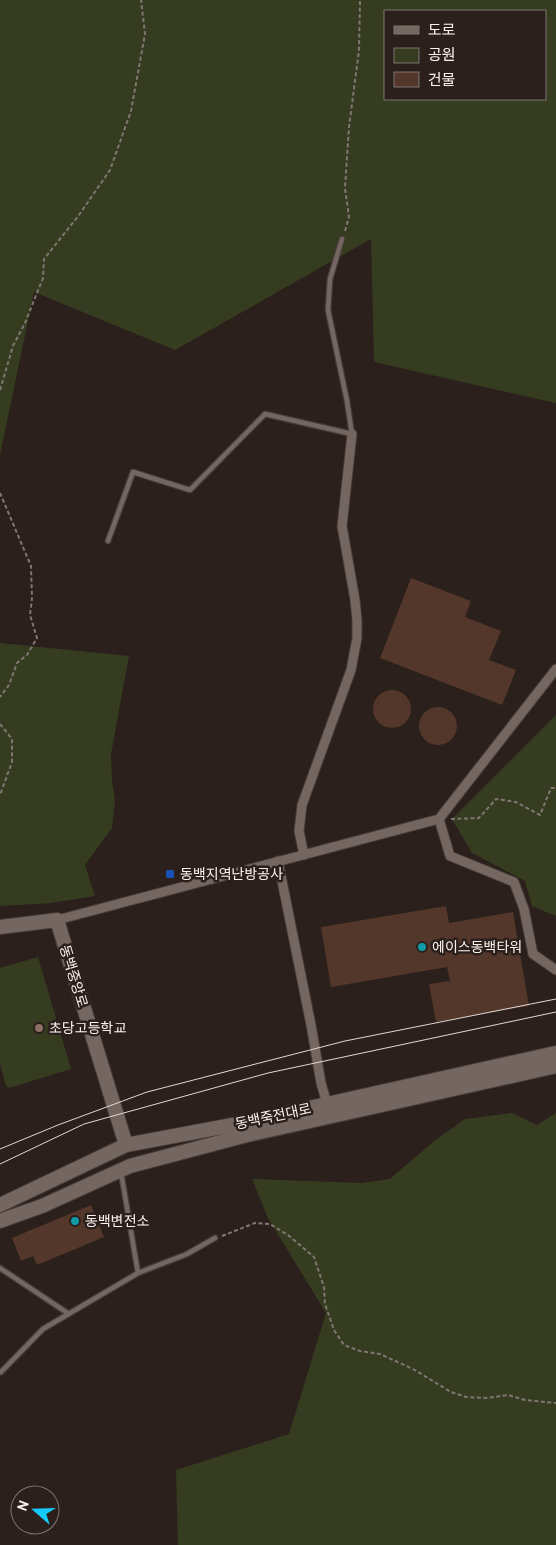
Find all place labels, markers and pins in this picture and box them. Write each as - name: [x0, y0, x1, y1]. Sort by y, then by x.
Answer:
- place label: 동백지역난방공사: [180, 867, 283, 884]
- marker: 동백지역난방공사: [164, 868, 176, 880]
- place label: 에이스동백타워: [432, 940, 522, 957]
- marker: 에이스동백타워: [416, 941, 428, 953]
- place label: 초당고등학교: [49, 1020, 126, 1038]
- marker: 초당고등학교: [33, 1022, 45, 1034]
- place label: 동백변전소: [85, 1214, 150, 1231]
- marker: 동백변전소: [69, 1215, 81, 1227]

